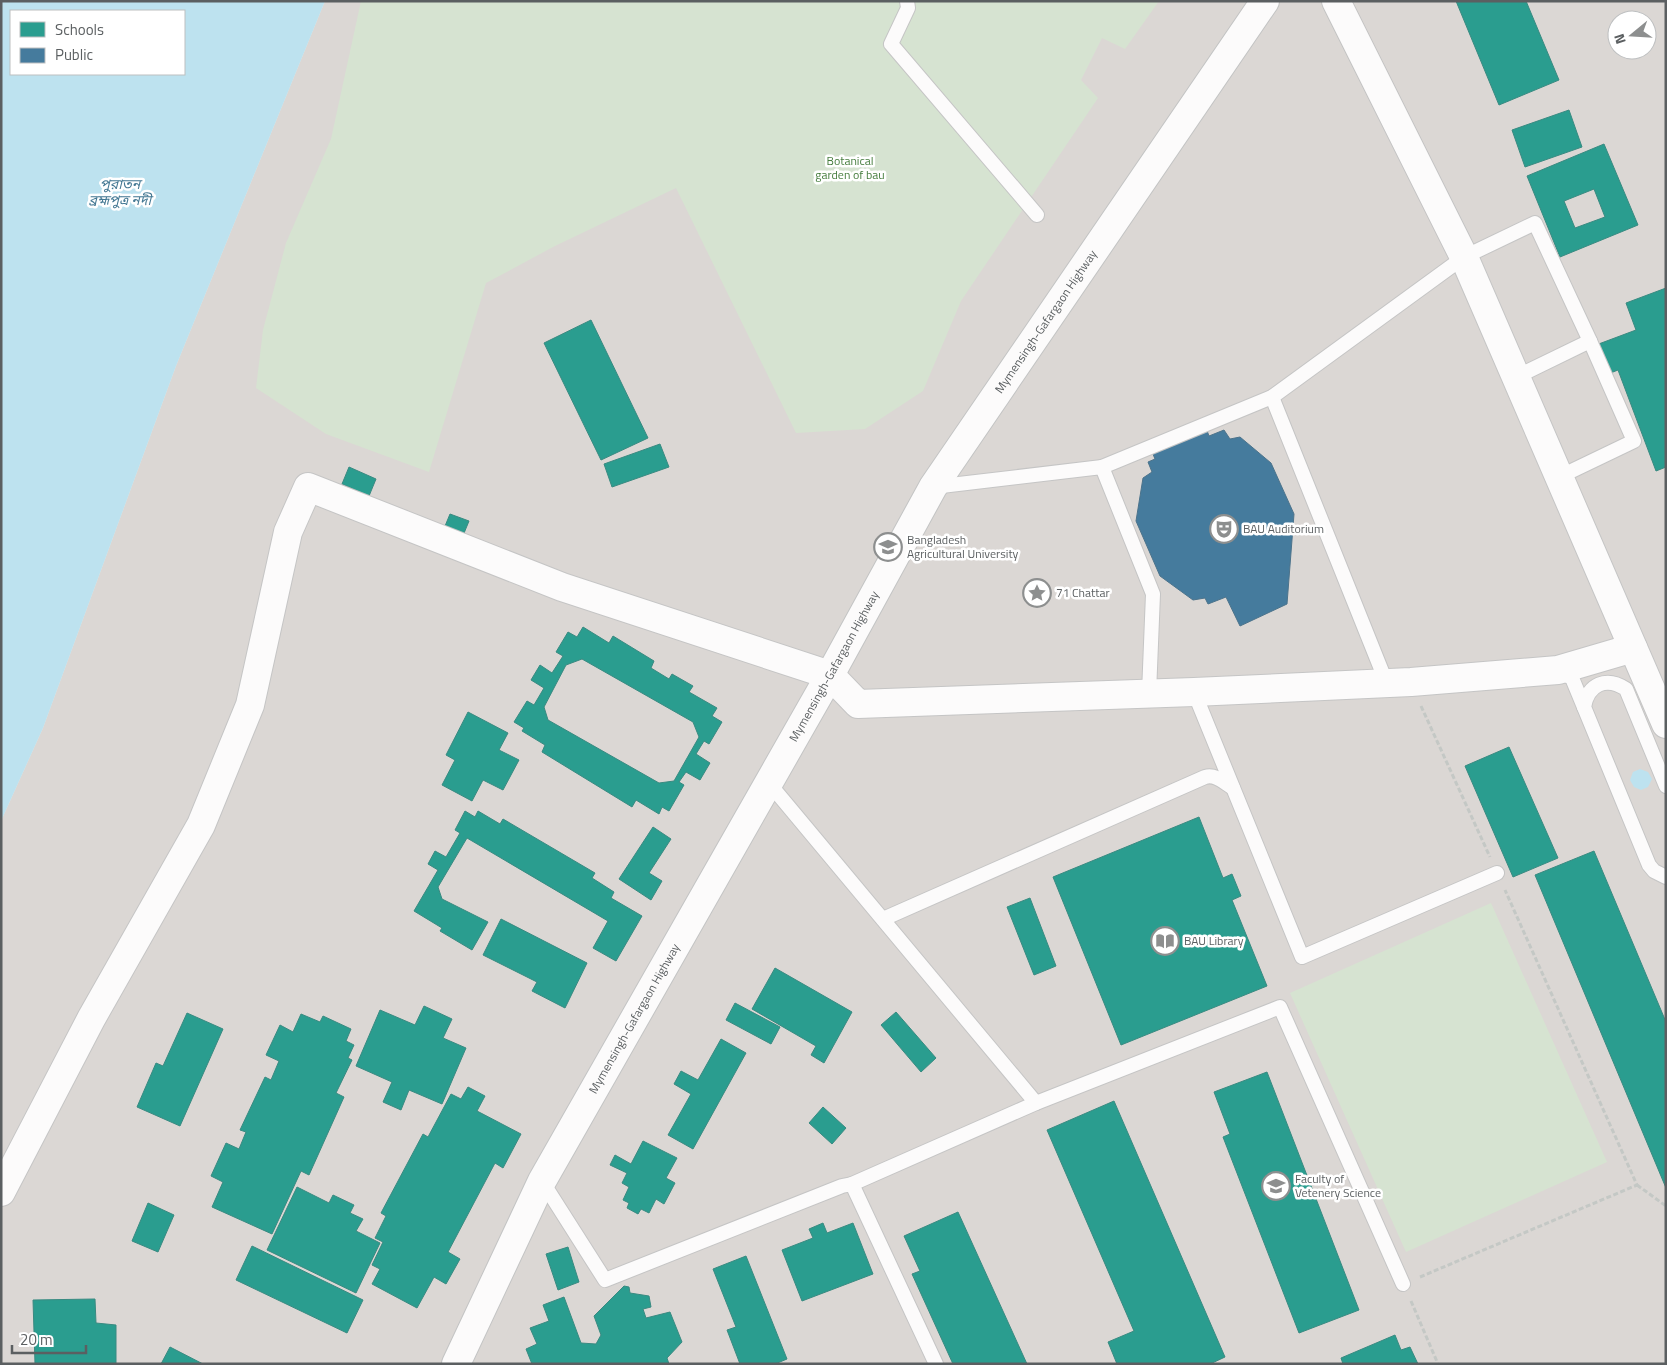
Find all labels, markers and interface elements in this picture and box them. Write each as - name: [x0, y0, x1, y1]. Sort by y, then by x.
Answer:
- legend: [10, 10, 185, 75]
- north arrow: [1607, 10, 1657, 60]
- text: Schools: [55, 18, 104, 41]
- text: N: [1608, 31, 1631, 47]
- text: Public: [55, 43, 93, 66]
- park label: Botanical garden of bau: [815, 151, 885, 184]
- water label: পুরাতন ব্রহ্মপুত্র নদী: [89, 173, 155, 210]
- street label: Mymensingh-Gafargaon Highway: [990, 246, 1102, 397]
- theatre icon: BAU Auditorium: [1209, 514, 1239, 544]
- place label: BAU Auditorium: [1243, 519, 1324, 538]
- place label: Bangladesh Agricultural University: [907, 530, 1019, 563]
- school or university icon: Bangladesh Agricultural University: [873, 532, 903, 562]
- place icon: 71 Chattar: [1022, 578, 1052, 608]
- place label: 71 Chattar: [1056, 583, 1110, 602]
- street label: Mymensingh-Gafargaon Highway: [784, 587, 884, 745]
- library icon: BAU Library: [1150, 926, 1180, 956]
- place label: BAU Library: [1184, 931, 1244, 950]
- street label: Mymensingh-Gafargaon Highway: [584, 940, 684, 1097]
- place label: Faculty of Vetenery Science: [1295, 1169, 1381, 1202]
- school or university icon: Faculty of Vetenery Science: [1261, 1171, 1291, 1201]
- scale bar: [12, 1322, 86, 1354]
- text: 20 m: [20, 1328, 53, 1351]

